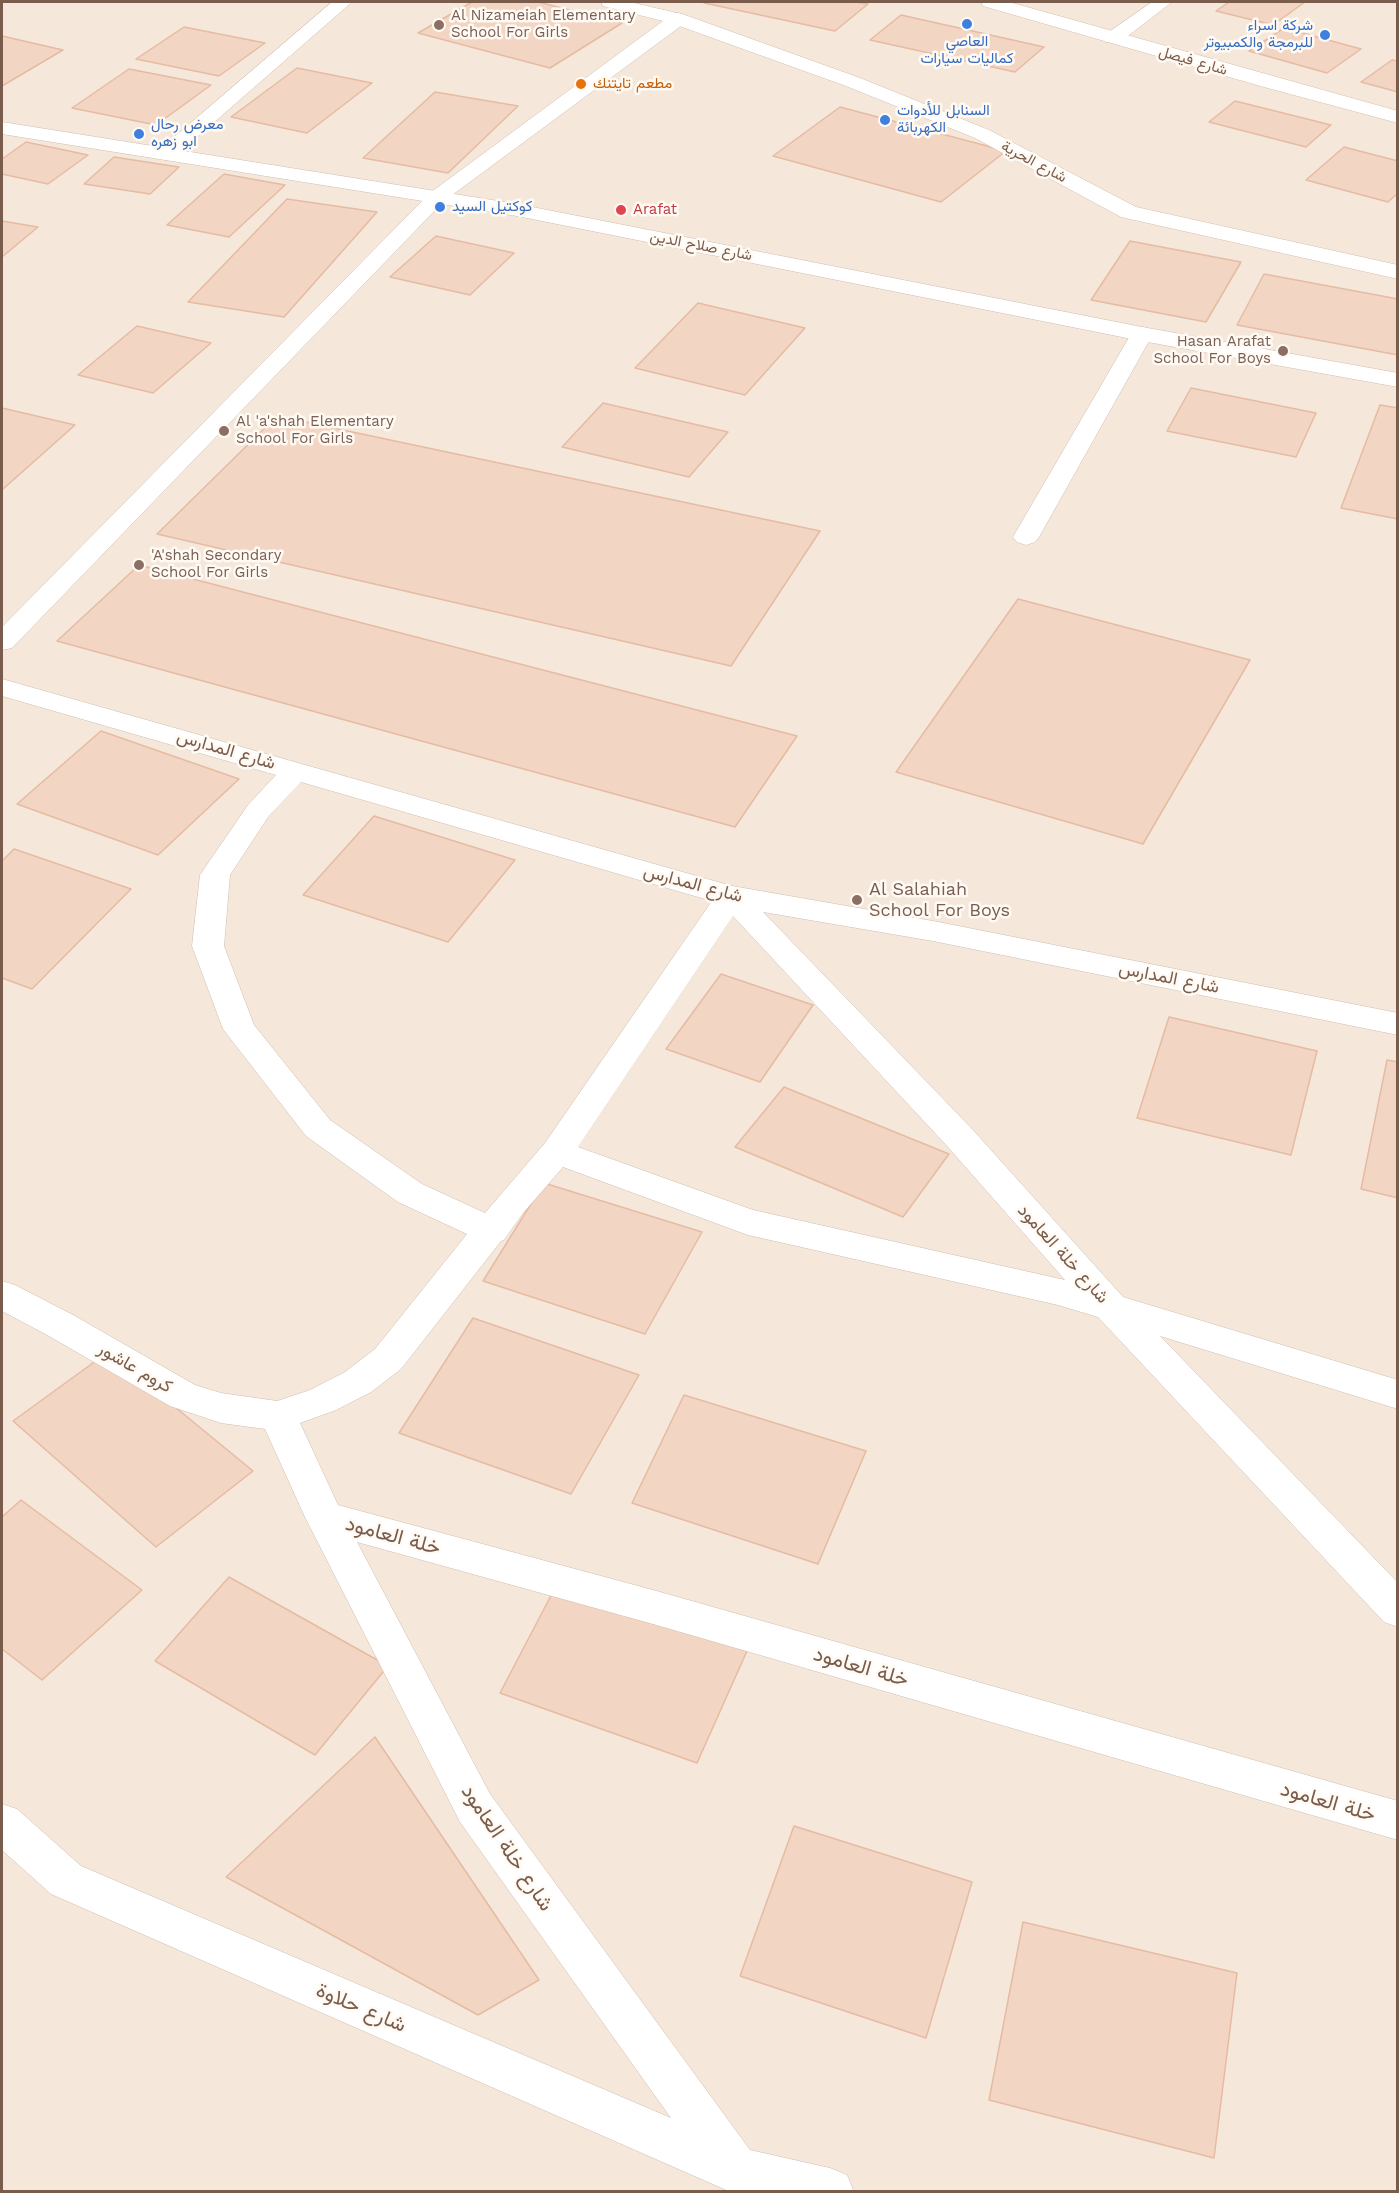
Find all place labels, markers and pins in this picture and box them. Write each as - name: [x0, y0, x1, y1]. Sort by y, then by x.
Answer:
- place label: Al Nizameiah Elementary School For Girls: [451, 7, 636, 42]
- marker: العاصي كماليات سيارات: [960, 17, 974, 31]
- place label: شركة اسراء للبرمجة والكمبيوتر: [1204, 17, 1313, 52]
- marker: Al Nizameiah Elementary School For Girls: [432, 18, 446, 32]
- marker: شركة اسراء للبرمجة والكمبيوتر: [1318, 28, 1332, 42]
- place label: العاصي كماليات سيارات: [920, 33, 1014, 68]
- place label: مطعم تايتنك: [593, 75, 672, 93]
- marker: مطعم تايتنك: [574, 77, 588, 91]
- place label: السنابل للأدوات الكهربائة: [897, 102, 990, 137]
- marker: السنابل للأدوات الكهربائة: [878, 113, 892, 127]
- place label: معرض رحال ابو زهره: [151, 116, 224, 151]
- marker: معرض رحال ابو زهره: [132, 127, 146, 141]
- place label: كوكتيل السيد: [452, 198, 532, 216]
- marker: كوكتيل السيد: [433, 200, 447, 214]
- place label: Arafat: [633, 201, 677, 219]
- marker: Arafat: [614, 203, 628, 217]
- place label: Hasan Arafat School For Boys: [1153, 333, 1271, 368]
- marker: Hasan Arafat School For Boys: [1276, 344, 1290, 358]
- place label: Al 'a'shah Elementary School For Girls: [236, 413, 394, 448]
- marker: Al 'a'shah Elementary School For Girls: [217, 424, 231, 438]
- place label: 'A'shah Secondary School For Girls: [151, 547, 281, 582]
- marker: 'A'shah Secondary School For Girls: [132, 558, 146, 572]
- place label: Al Salahiah School For Boys: [869, 879, 1010, 922]
- marker: Al Salahiah School For Boys: [850, 893, 864, 907]

